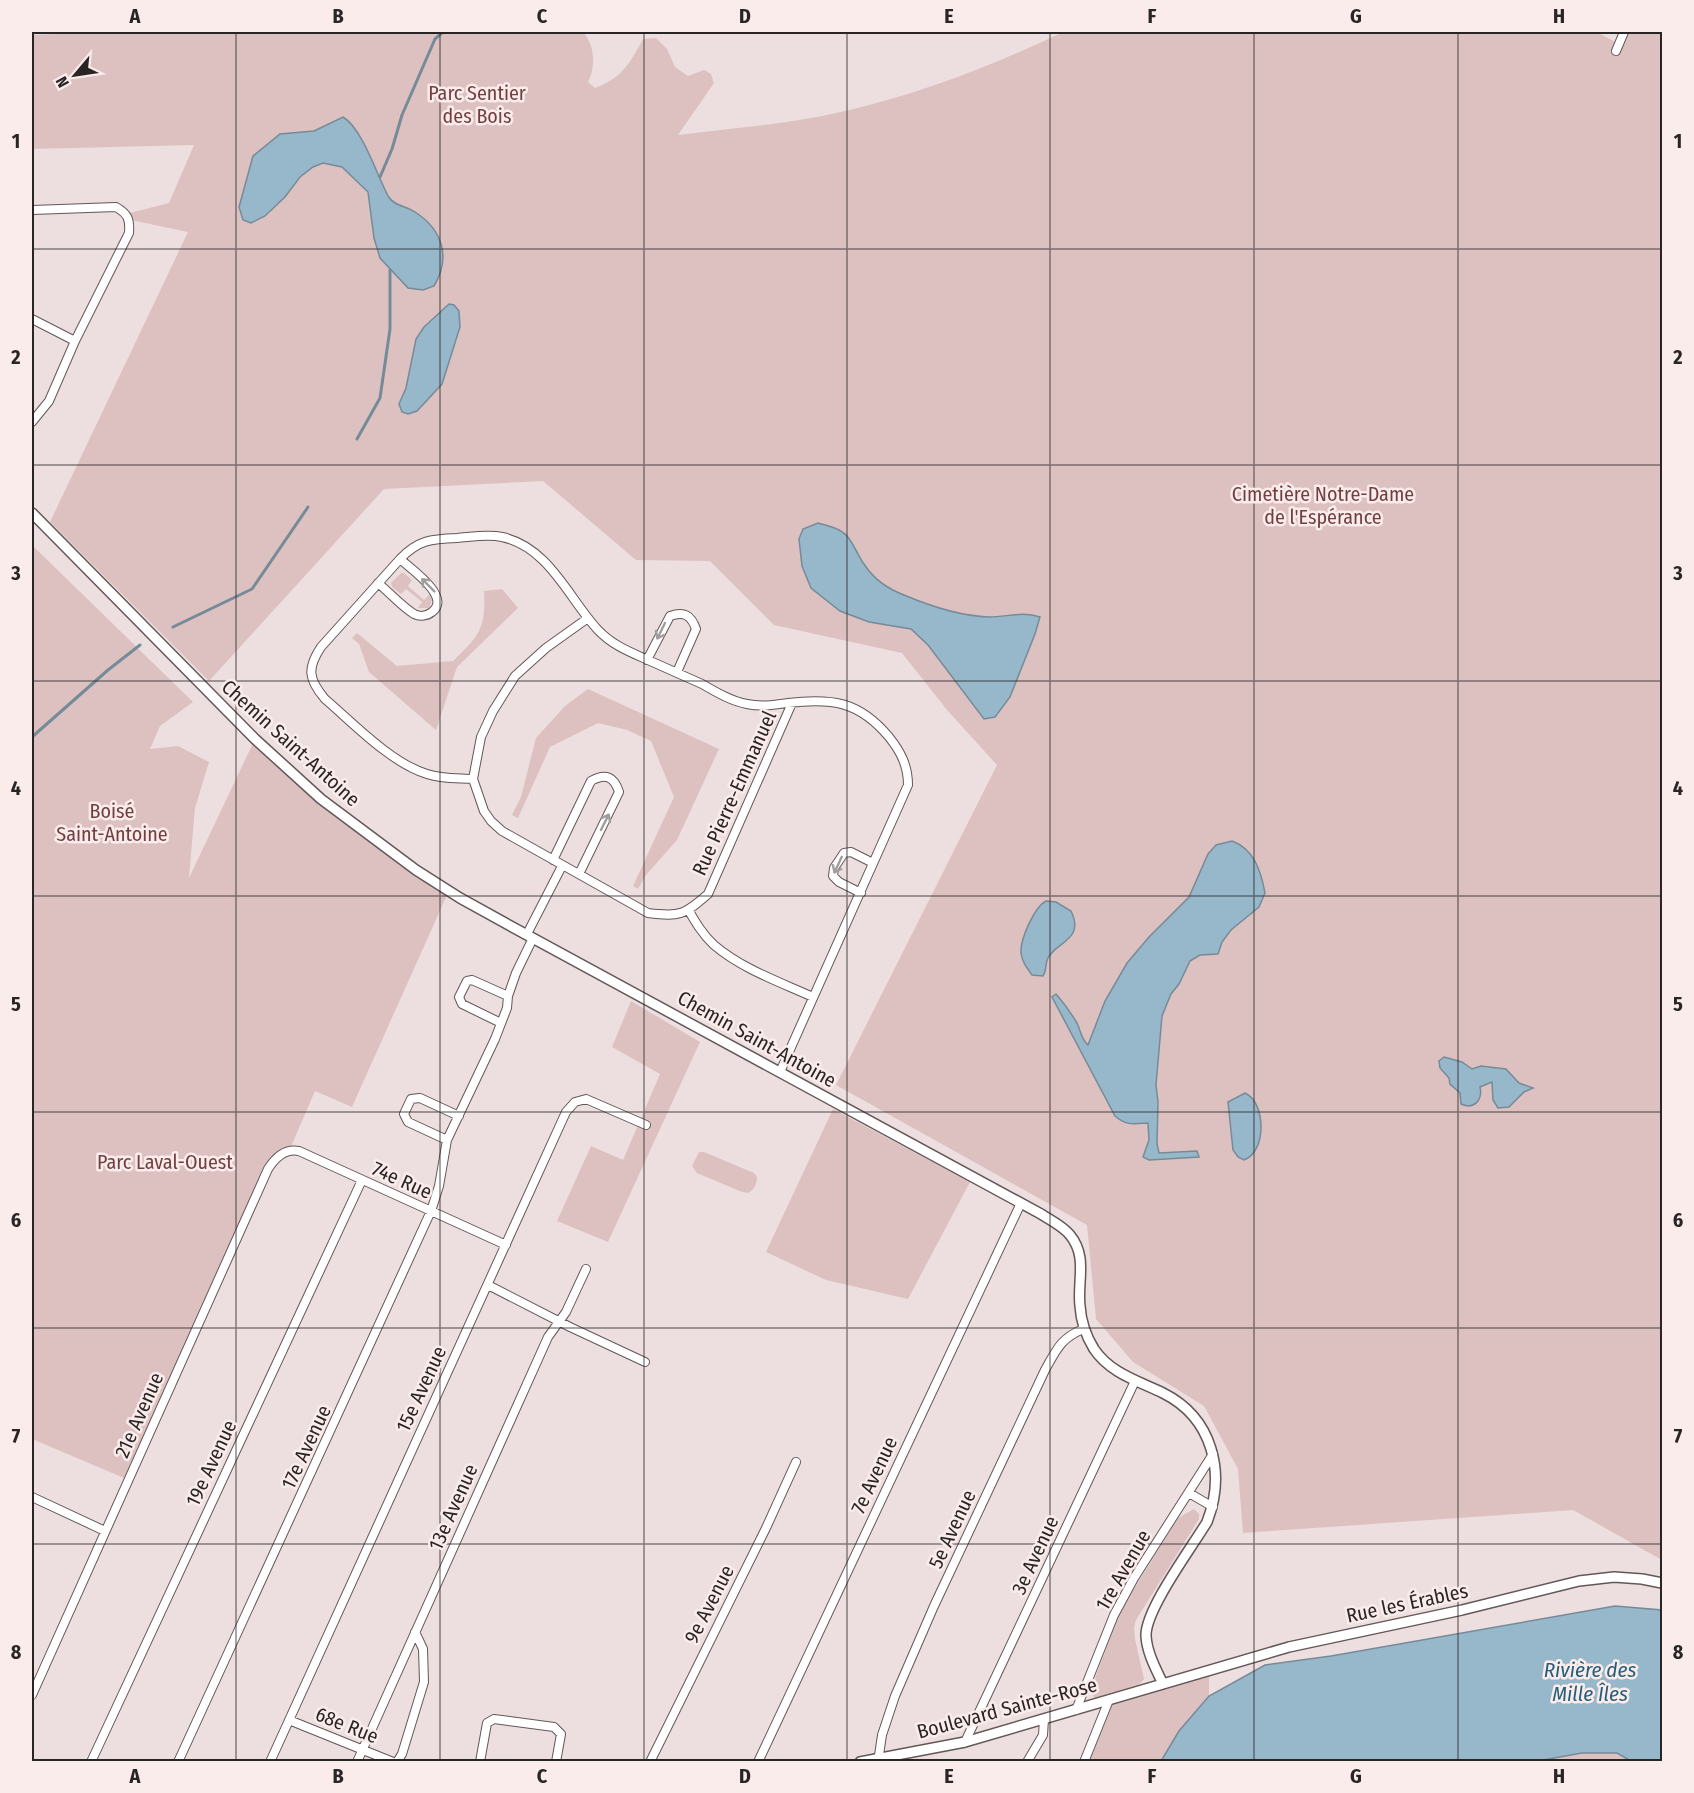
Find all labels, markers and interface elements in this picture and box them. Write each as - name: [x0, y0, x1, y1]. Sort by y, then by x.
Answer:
- text: A: [129, 4, 142, 28]
- text: B: [332, 4, 344, 28]
- text: C: [537, 4, 548, 28]
- text: D: [739, 4, 751, 28]
- text: E: [944, 4, 954, 28]
- text: F: [1148, 4, 1157, 28]
- text: G: [1350, 4, 1362, 28]
- text: H: [1553, 4, 1565, 28]
- north arrow: [45, 45, 105, 105]
- text: N: [52, 73, 73, 91]
- park label: Parc Sentier des Bois: [428, 81, 526, 128]
- text: 1: [12, 129, 20, 153]
- text: 1: [1674, 129, 1682, 153]
- text: 2: [10, 345, 21, 369]
- text: 2: [1672, 345, 1683, 369]
- park label: Cimetière Notre-Dame de l'Espérance: [1232, 482, 1414, 529]
- text: 3: [10, 561, 21, 585]
- text: 3: [1672, 561, 1683, 585]
- one-way arrow: [420, 578, 435, 592]
- one-way arrow: [654, 622, 666, 640]
- street label: Chemin Saint-Antoine: [217, 675, 365, 811]
- street label: Rue Pierre-Emmanuel: [687, 707, 781, 879]
- text: 4: [11, 776, 21, 800]
- text: 4: [1673, 776, 1683, 800]
- park label: Boisé Saint-Antoine: [56, 799, 168, 846]
- one-way arrow: [599, 814, 611, 831]
- one-way arrow: [832, 855, 843, 873]
- street label: Chemin Saint-Antoine: [674, 985, 840, 1093]
- text: 5: [11, 992, 21, 1016]
- text: 5: [1673, 992, 1683, 1016]
- park label: Parc Laval-Ouest: [97, 1150, 233, 1174]
- street label: 74e Rue: [368, 1156, 436, 1204]
- text: 6: [11, 1208, 21, 1232]
- text: 6: [1673, 1208, 1683, 1232]
- street label: 15e Avenue: [391, 1342, 451, 1436]
- street label: 21e Avenue: [110, 1369, 168, 1461]
- street label: 17e Avenue: [276, 1401, 336, 1493]
- street label: 19e Avenue: [181, 1416, 241, 1510]
- text: 7: [12, 1424, 21, 1448]
- text: 7: [1674, 1424, 1683, 1448]
- street label: 7e Avenue: [846, 1433, 902, 1517]
- street label: 13e Avenue: [423, 1460, 483, 1554]
- street label: 5e Avenue: [923, 1486, 981, 1572]
- street label: 3e Avenue: [1006, 1512, 1064, 1598]
- street label: 1re Avenue: [1090, 1526, 1156, 1614]
- street label: 9e Avenue: [679, 1561, 739, 1647]
- street label: Rue les Érables: [1344, 1578, 1470, 1628]
- text: 8: [11, 1640, 22, 1664]
- text: 8: [1673, 1640, 1684, 1664]
- water label: Rivière des Mille Îles: [1544, 1657, 1636, 1707]
- street label: Boulevard Sainte-Rose: [914, 1672, 1100, 1744]
- street label: 68e Rue: [312, 1702, 382, 1748]
- text: A: [129, 1764, 142, 1788]
- text: B: [332, 1764, 344, 1788]
- text: C: [537, 1764, 548, 1788]
- text: D: [739, 1764, 751, 1788]
- text: E: [944, 1764, 954, 1788]
- text: F: [1148, 1764, 1157, 1788]
- text: G: [1350, 1764, 1362, 1788]
- text: H: [1553, 1764, 1565, 1788]

